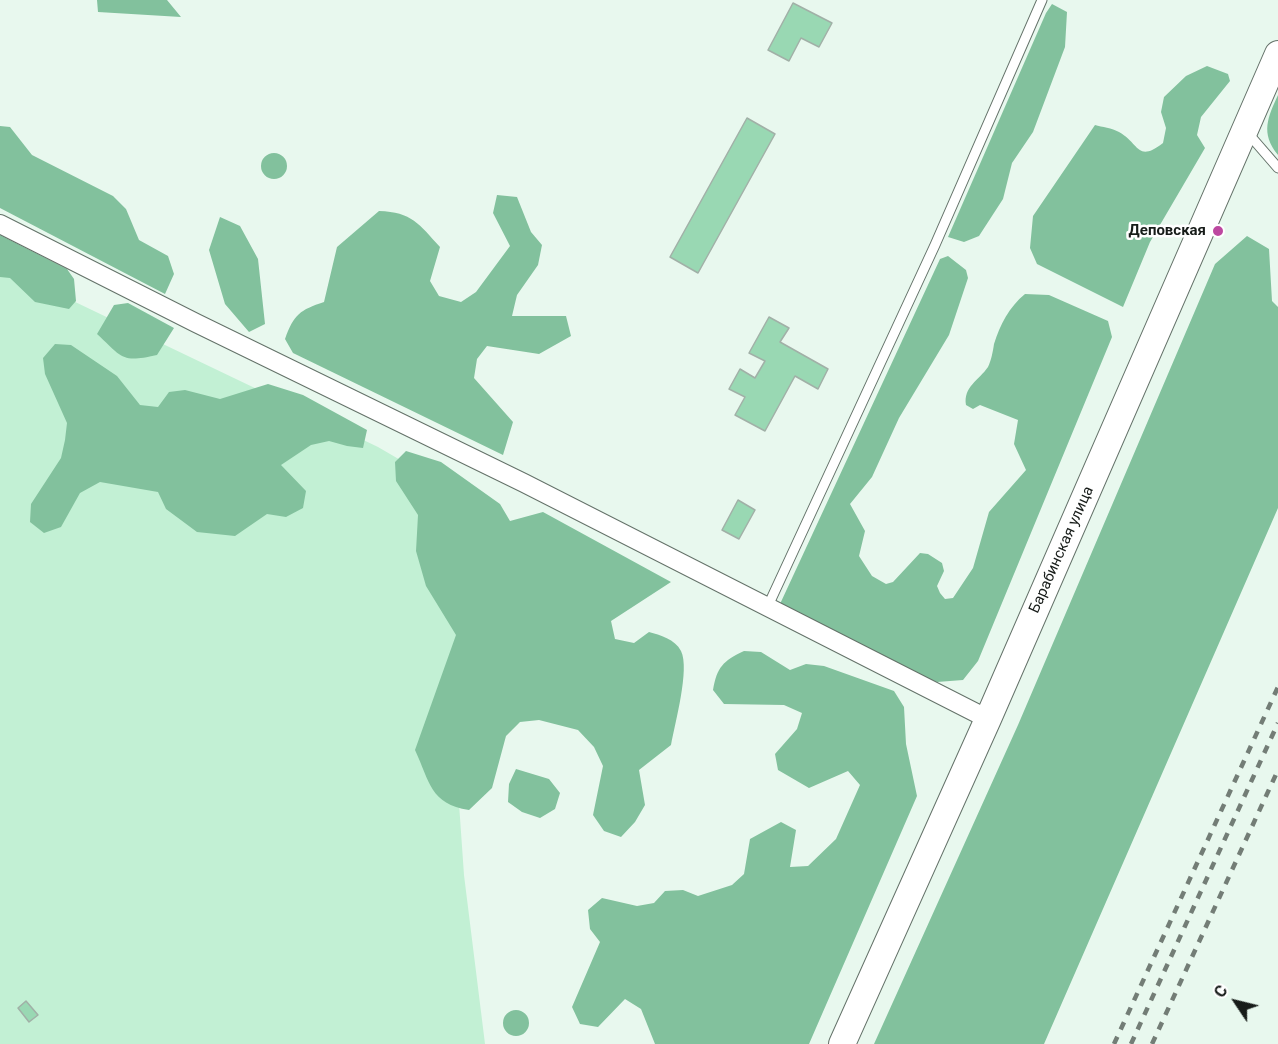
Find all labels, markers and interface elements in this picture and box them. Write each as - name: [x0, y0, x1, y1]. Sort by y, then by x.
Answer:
- place label: Деповская: [1129, 222, 1206, 240]
- marker: Деповская: [1211, 224, 1225, 238]
- street label: Барабинская улица: [1026, 484, 1098, 616]
- north arrow: [1206, 972, 1266, 1032]
- text: С: [1210, 982, 1232, 1001]

